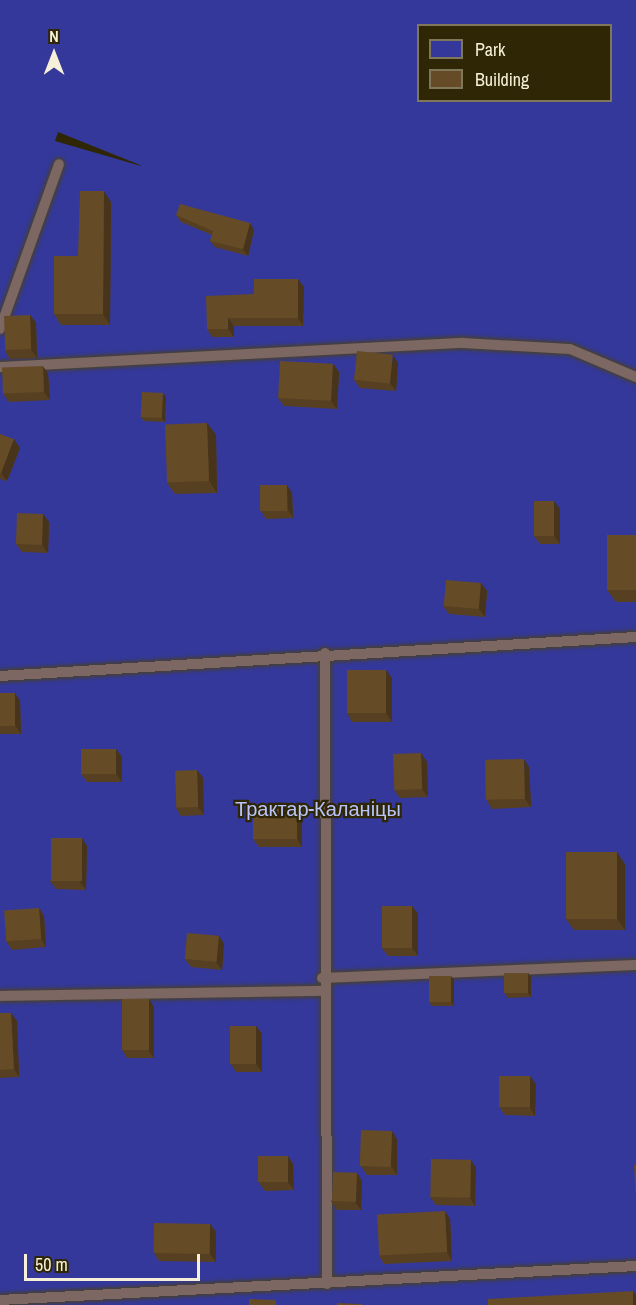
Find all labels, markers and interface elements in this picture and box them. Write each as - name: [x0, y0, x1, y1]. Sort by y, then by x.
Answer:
- north arrow: [24, 24, 84, 84]
- legend: [417, 24, 612, 102]
- text: N: [49, 25, 59, 47]
- text: Park: [475, 37, 505, 62]
- text: Building: [475, 67, 529, 92]
- park label: Трактар-Каланіцы: [235, 796, 401, 820]
- scale bar: [27, 1242, 202, 1280]
- text: 50 m: [35, 1252, 68, 1277]

